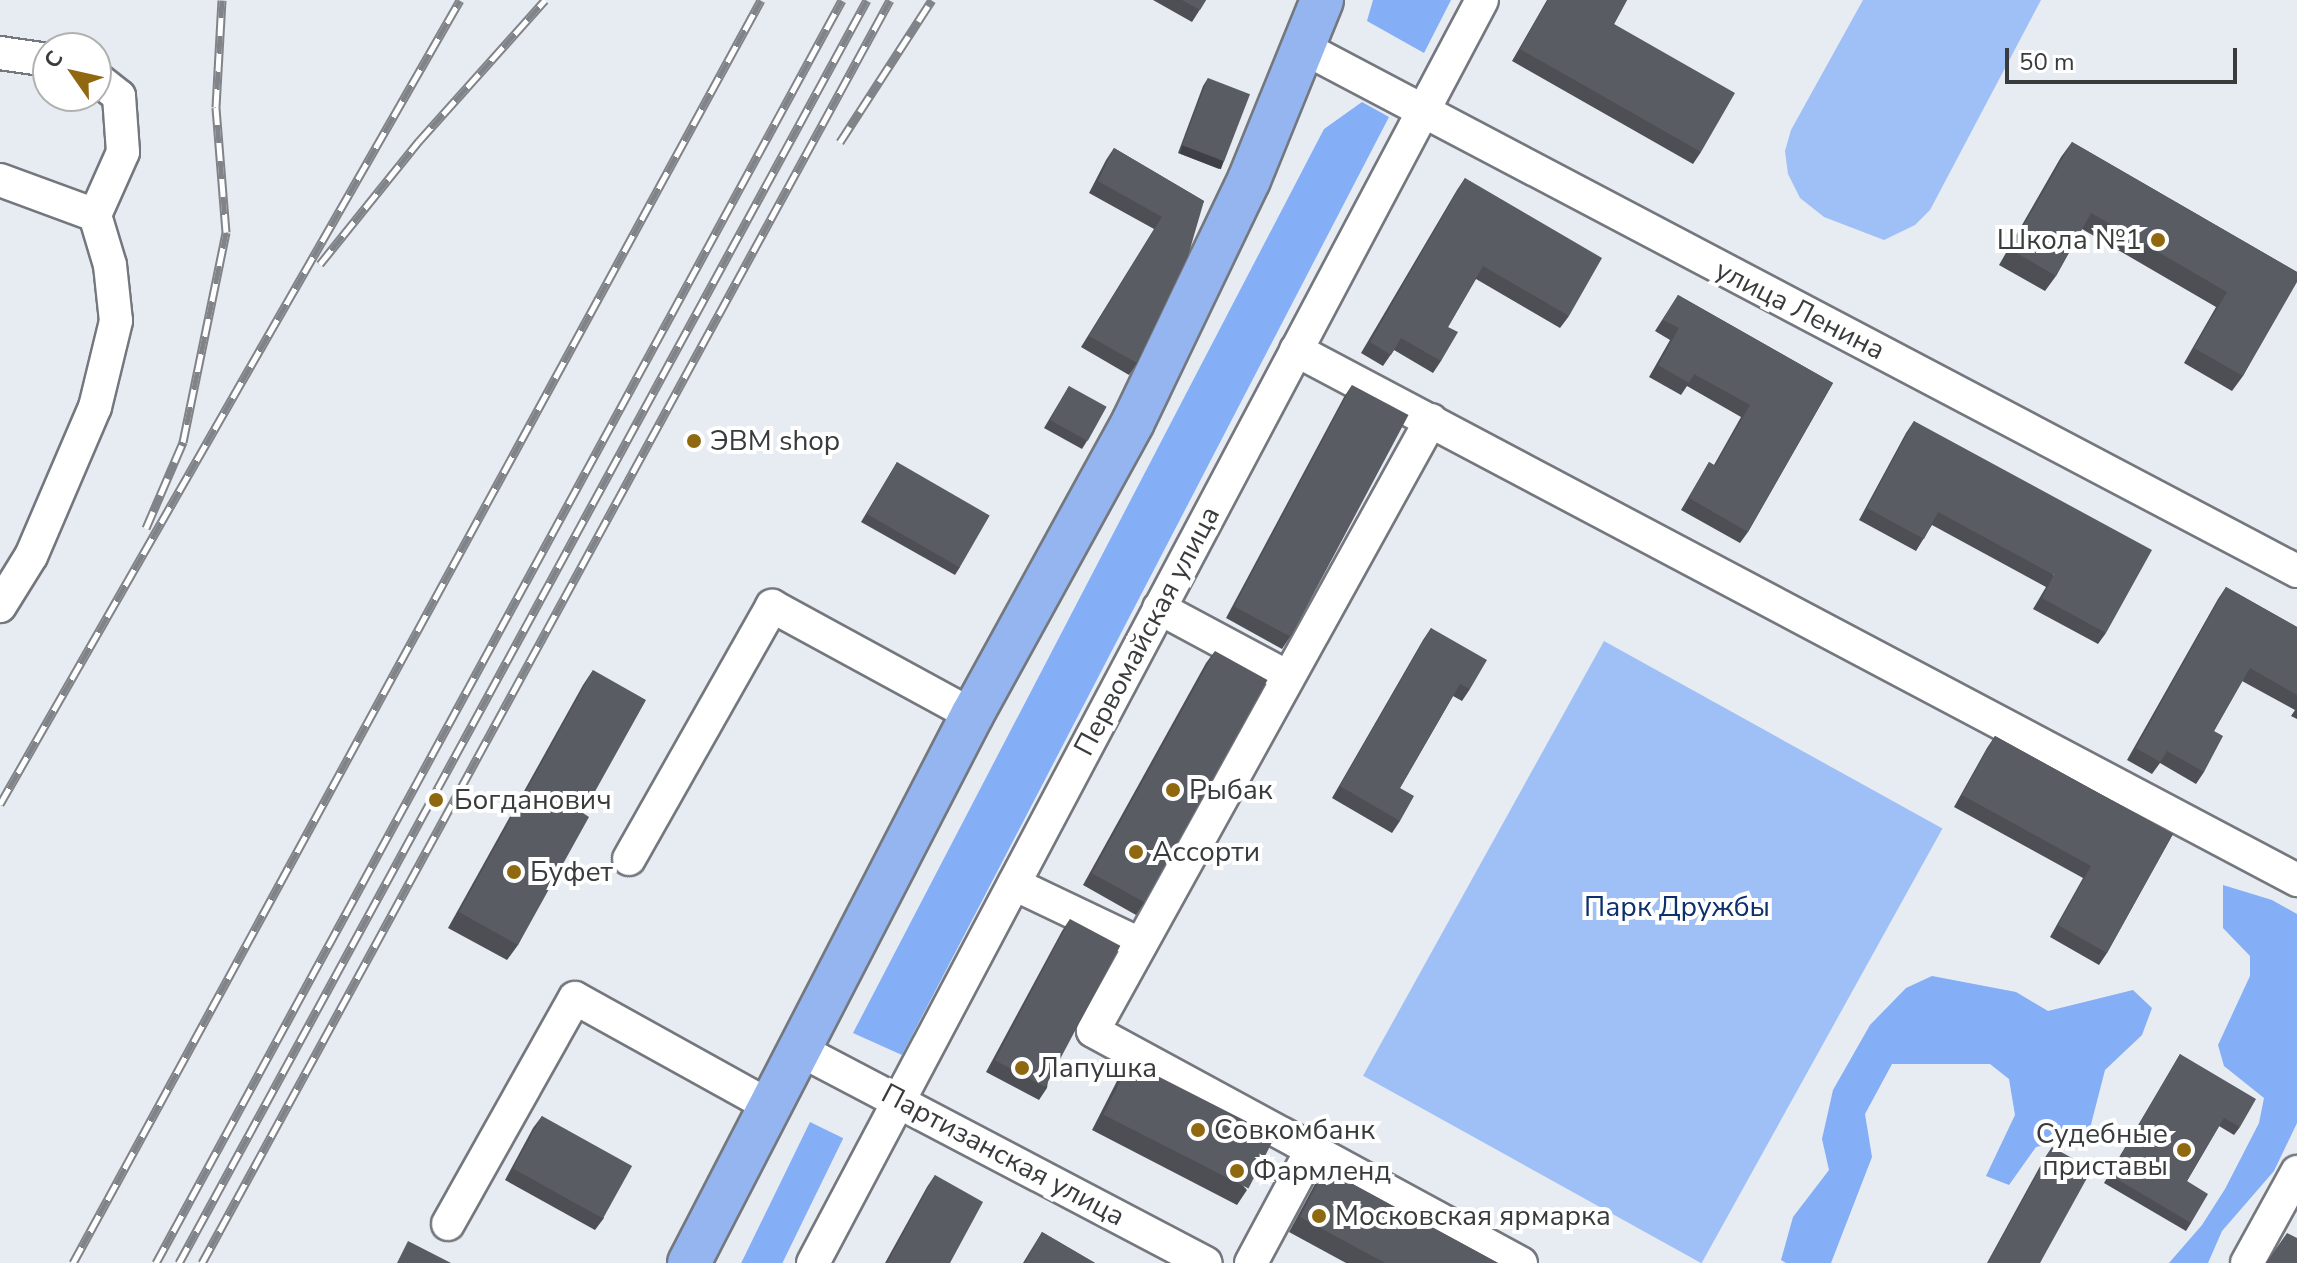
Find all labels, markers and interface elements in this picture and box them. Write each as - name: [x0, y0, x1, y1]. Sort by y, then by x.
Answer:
- north arrow: [32, 32, 112, 112]
- scale bar: [2009, 32, 2241, 82]
- text: С: [37, 45, 70, 74]
- text: 50 m: [2019, 46, 2075, 78]
- place label: Школа №1: [1997, 223, 2142, 257]
- marker: Школа №1: [2149, 231, 2167, 249]
- street label: улица Ленина: [1710, 253, 1890, 367]
- place label: ЭВМ shop: [710, 424, 840, 458]
- marker: ЭВМ shop: [685, 432, 703, 450]
- street label: Первомайская улица: [1067, 501, 1227, 761]
- place label: Рыбак: [1189, 773, 1273, 807]
- marker: Рыбак: [1164, 781, 1182, 799]
- place label: Богданович: [454, 783, 612, 817]
- marker: Богданович: [425, 789, 447, 811]
- place label: Ассорти: [1152, 835, 1260, 869]
- marker: Ассорти: [1127, 843, 1145, 861]
- place label: Буфет: [530, 855, 613, 889]
- marker: Буфет: [505, 863, 523, 881]
- park label: Парк Дружбы: [1584, 890, 1770, 924]
- place label: Лапушка: [1038, 1051, 1157, 1085]
- marker: Лапушка: [1013, 1059, 1031, 1077]
- street label: Партизанская улица: [876, 1077, 1130, 1233]
- place label: Совкомбанк: [1214, 1113, 1375, 1147]
- place label: Судебные приставы: [2036, 1117, 2168, 1183]
- marker: Совкомбанк: [1189, 1121, 1207, 1139]
- marker: Судебные приставы: [2175, 1141, 2193, 1159]
- place label: Фармленд: [1253, 1154, 1391, 1188]
- marker: Фармленд: [1228, 1162, 1246, 1180]
- place label: Московская ярмарка: [1335, 1199, 1611, 1233]
- marker: Московская ярмарка: [1310, 1207, 1328, 1225]

